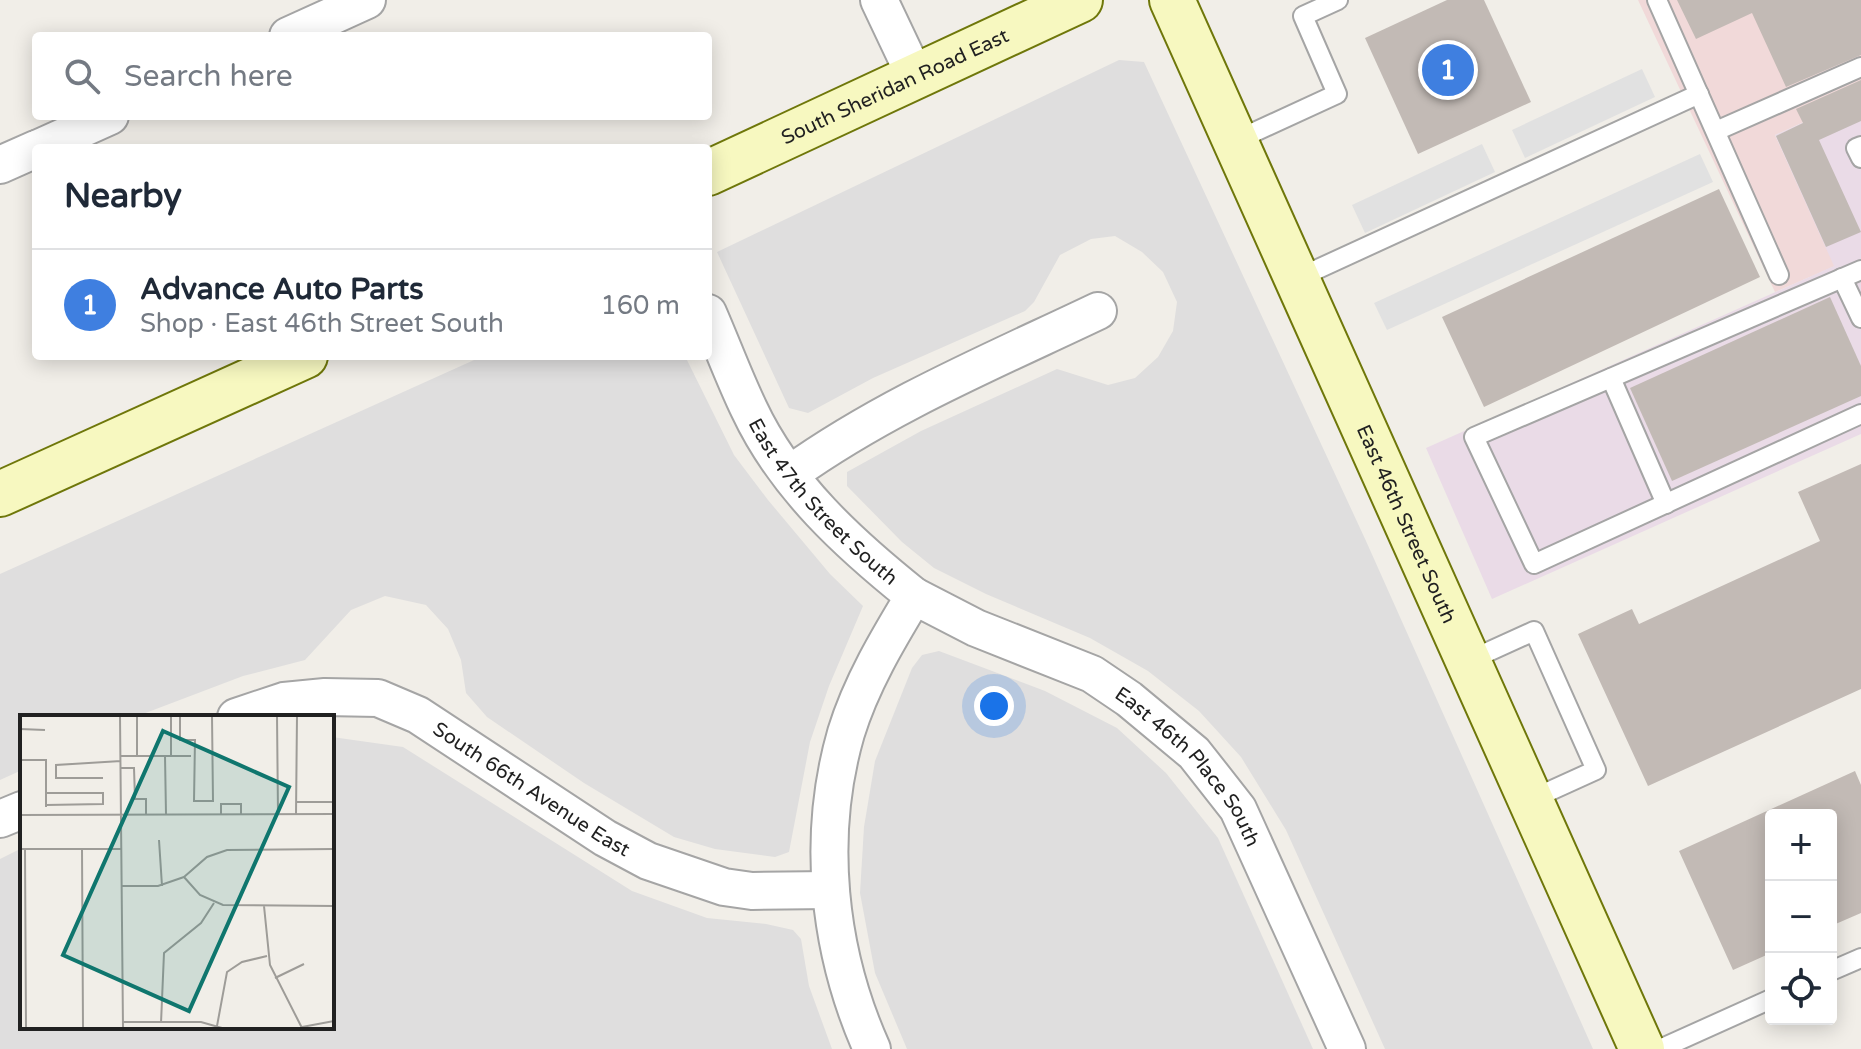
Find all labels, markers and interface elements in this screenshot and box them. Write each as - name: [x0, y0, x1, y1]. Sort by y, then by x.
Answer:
- street label: South Sheridan Road East: [778, 24, 1013, 150]
- search box: [32, 32, 712, 120]
- pin: 1: [1422, 40, 1474, 100]
- icon: search: [60, 54, 104, 98]
- text: Search here: [124, 58, 293, 95]
- text: Nearby: [64, 176, 182, 217]
- text: Advance Auto Parts: [140, 271, 424, 308]
- text: 1: [82, 290, 98, 321]
- text: 160 m: [600, 290, 680, 321]
- text: Shop · East 46th Street South: [140, 308, 504, 339]
- street label: East 47th Street South: [743, 415, 902, 591]
- street label: East 46th Street South: [1351, 421, 1461, 627]
- street label: East 46th Place South: [1110, 682, 1265, 851]
- your location: [974, 686, 1014, 726]
- inset map: [20, 715, 334, 1029]
- street label: South 66th Avenue East: [428, 717, 634, 862]
- map controls: [1765, 809, 1837, 1025]
- button: +: [1765, 809, 1837, 881]
- button: −: [1765, 881, 1837, 953]
- button: locate: [1765, 953, 1837, 1025]

